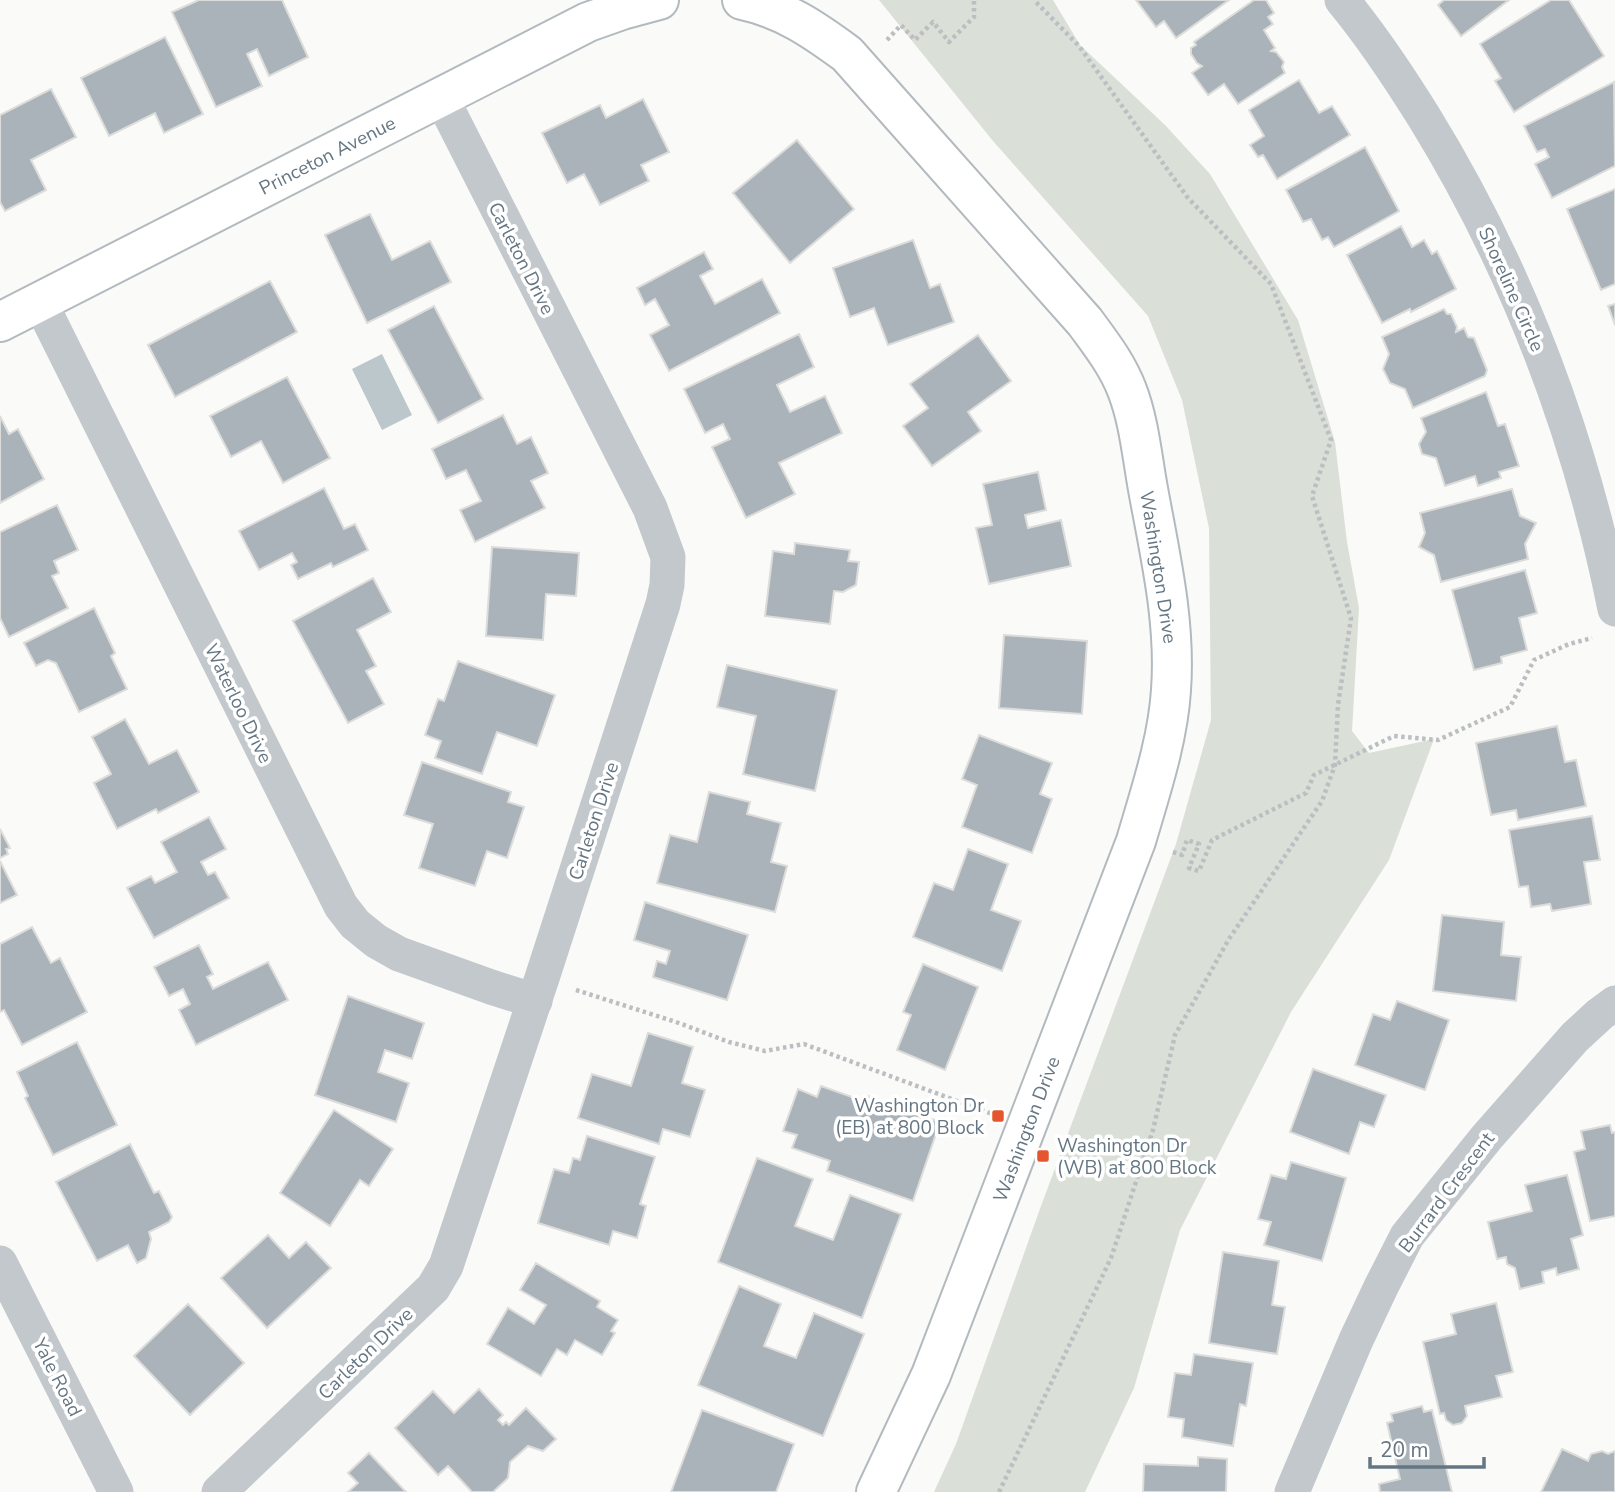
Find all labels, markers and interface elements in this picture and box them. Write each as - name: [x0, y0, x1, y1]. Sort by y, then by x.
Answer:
- street label: Princeton Avenue: [255, 110, 400, 202]
- street label: Carleton Drive: [482, 198, 561, 319]
- street label: Shoreline Circle: [1472, 223, 1550, 356]
- street label: Washington Drive: [1133, 489, 1183, 645]
- street label: Waterloo Drive: [198, 639, 278, 768]
- street label: Carleton Drive: [563, 759, 625, 884]
- street label: Washington Drive: [987, 1053, 1067, 1206]
- place label: Washington Dr (EB) at 800 Block: [835, 1093, 984, 1141]
- marker: Washington Dr (EB) at 800 Block: [990, 1108, 1006, 1124]
- street label: Burrard Crescent: [1393, 1127, 1501, 1258]
- place label: Washington Dr (WB) at 800 Block: [1057, 1133, 1217, 1181]
- marker: Washington Dr (WB) at 800 Block: [1035, 1148, 1051, 1164]
- street label: Carleton Drive: [312, 1302, 419, 1406]
- street label: Yale Road: [26, 1333, 88, 1421]
- scale bar: [1370, 1426, 1484, 1470]
- text: 20 m: [1380, 1436, 1429, 1464]

